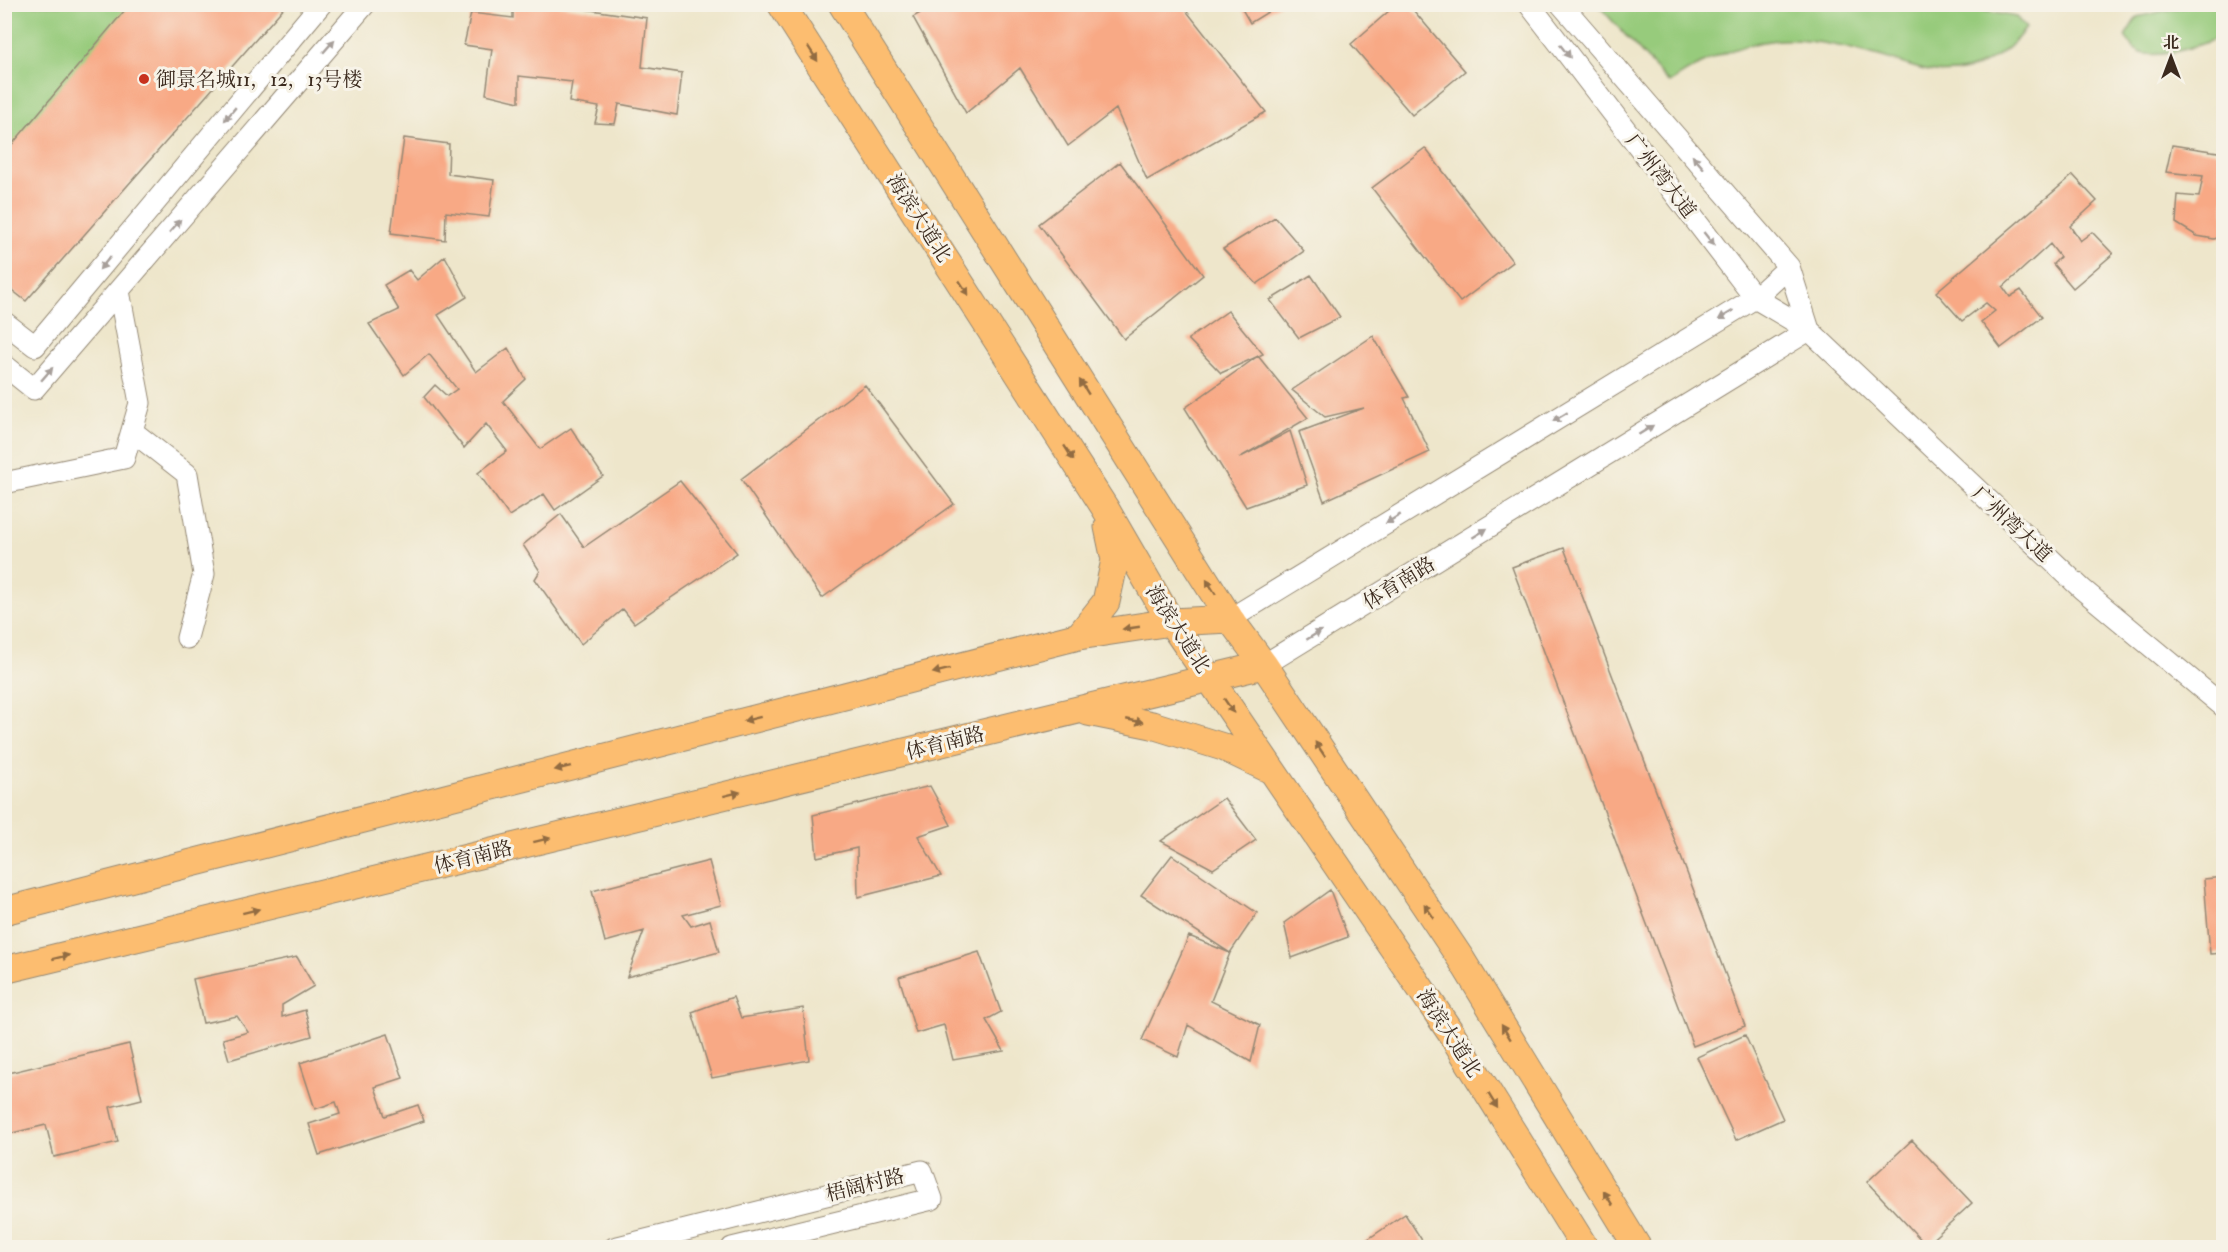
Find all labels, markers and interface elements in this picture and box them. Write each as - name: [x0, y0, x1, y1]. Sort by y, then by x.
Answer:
- north arrow: [2141, 27, 2201, 87]
- text: 北: [2163, 33, 2179, 53]
- one-way arrow: [322, 39, 335, 54]
- one-way arrow: [1559, 43, 1571, 59]
- one-way arrow: [807, 46, 818, 62]
- place label: 御景名城11，12，13号楼: [156, 67, 362, 92]
- marker: 御景名城11，12，13号楼: [137, 72, 151, 86]
- one-way arrow: [224, 106, 237, 121]
- street label: 广州湾大道: [1620, 129, 1702, 223]
- one-way arrow: [1692, 155, 1705, 170]
- street label: 海滨大道北: [881, 169, 957, 267]
- one-way arrow: [168, 219, 181, 234]
- one-way arrow: [1703, 231, 1715, 246]
- one-way arrow: [98, 255, 111, 271]
- one-way arrow: [958, 280, 969, 297]
- one-way arrow: [1718, 310, 1734, 321]
- one-way arrow: [41, 366, 54, 382]
- one-way arrow: [1079, 379, 1090, 395]
- one-way arrow: [1552, 412, 1568, 423]
- one-way arrow: [1638, 425, 1654, 436]
- one-way arrow: [1063, 444, 1075, 460]
- street label: 广州湾大道: [1967, 481, 2057, 567]
- one-way arrow: [1385, 514, 1402, 525]
- one-way arrow: [1472, 527, 1488, 538]
- street label: 体育南路: [1358, 551, 1440, 615]
- one-way arrow: [1205, 579, 1216, 595]
- street label: 海滨大道北: [1140, 580, 1216, 678]
- one-way arrow: [1121, 623, 1140, 632]
- one-way arrow: [1306, 629, 1322, 640]
- one-way arrow: [931, 667, 949, 676]
- one-way arrow: [1223, 698, 1234, 714]
- one-way arrow: [742, 715, 761, 725]
- one-way arrow: [1126, 717, 1145, 726]
- street label: 体育南路: [903, 721, 987, 765]
- one-way arrow: [1314, 741, 1326, 757]
- one-way arrow: [554, 763, 572, 773]
- one-way arrow: [723, 789, 741, 799]
- street label: 体育南路: [431, 835, 515, 879]
- one-way arrow: [533, 835, 552, 845]
- one-way arrow: [1423, 902, 1434, 919]
- one-way arrow: [242, 905, 260, 915]
- one-way arrow: [52, 951, 71, 961]
- street label: 海滨大道北: [1411, 984, 1487, 1082]
- one-way arrow: [1500, 1024, 1511, 1040]
- one-way arrow: [1487, 1093, 1498, 1109]
- street label: 梧阔村路: [823, 1163, 907, 1207]
- one-way arrow: [1602, 1190, 1613, 1206]

